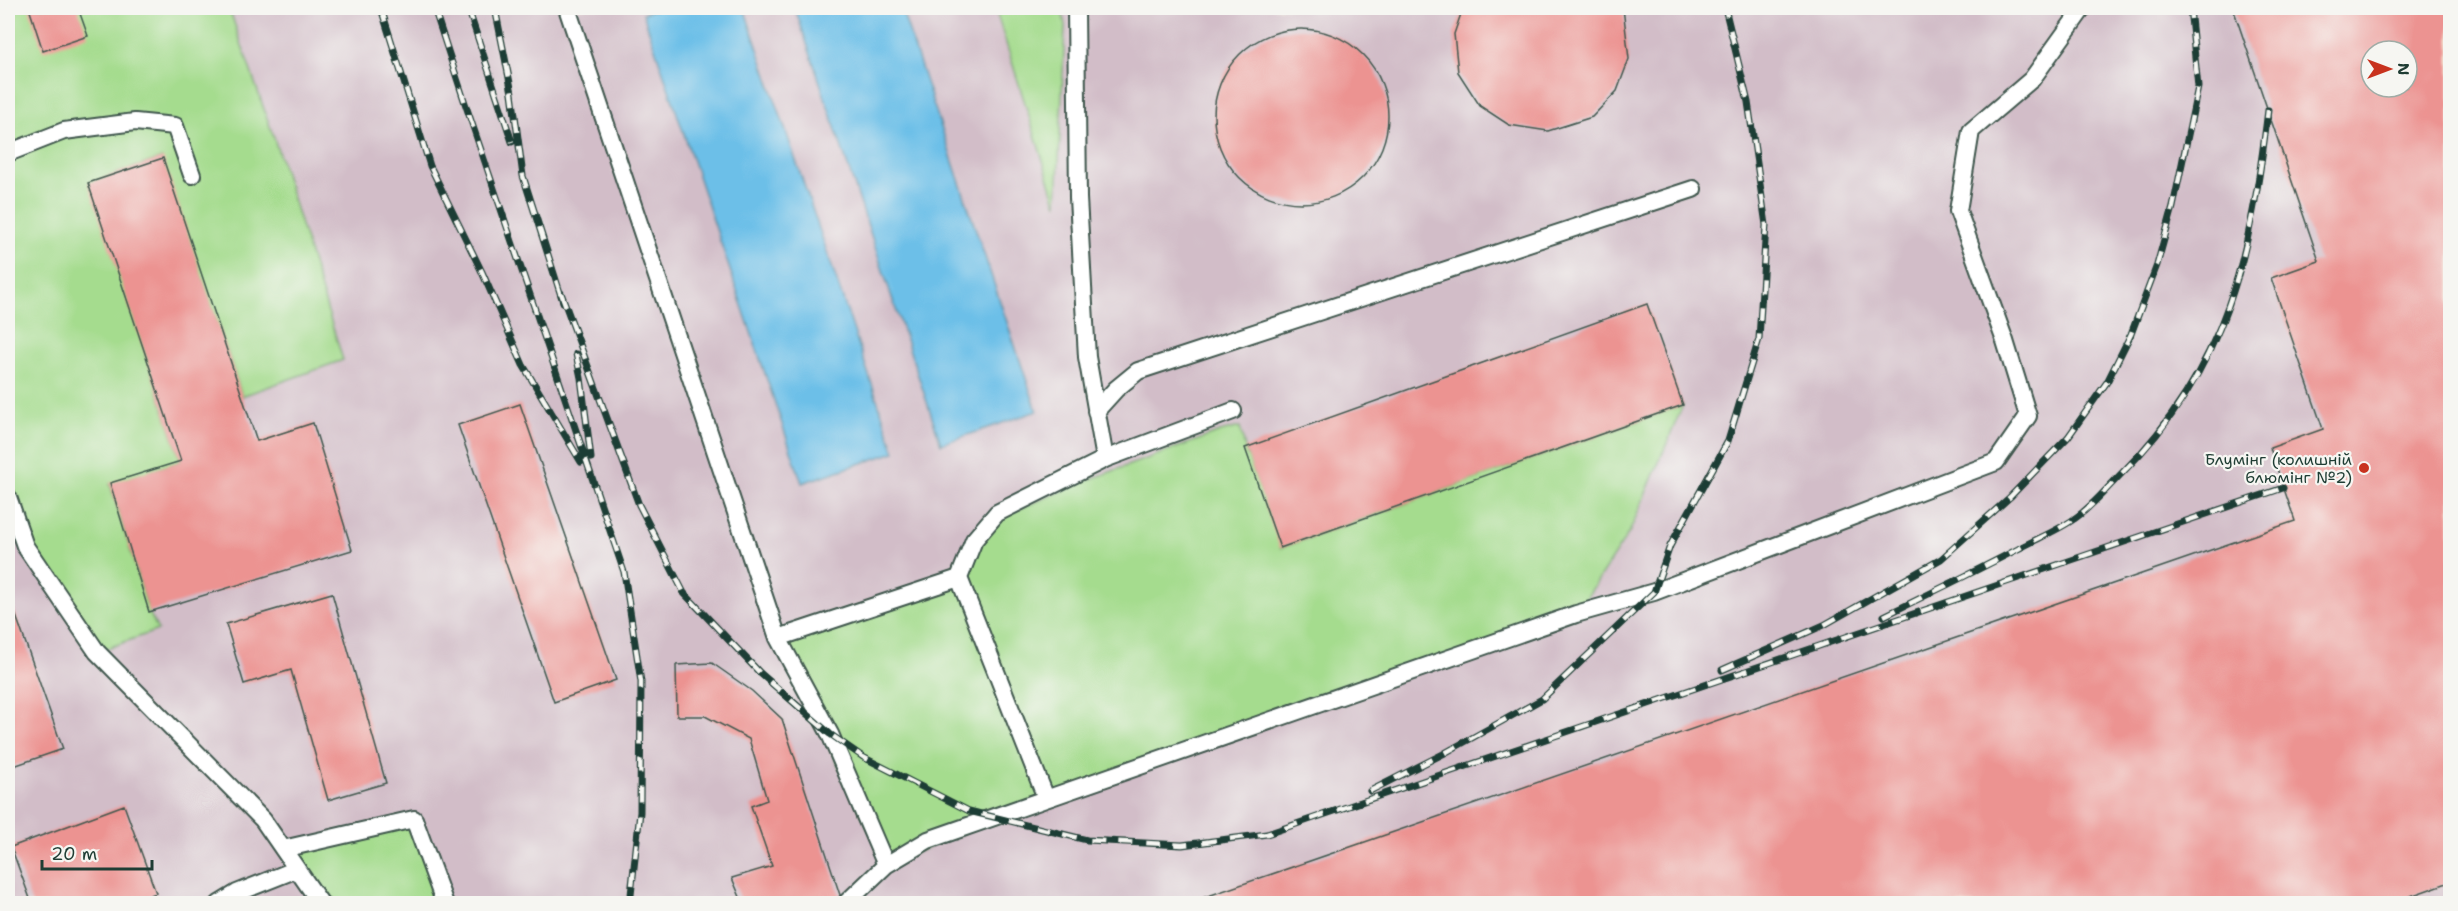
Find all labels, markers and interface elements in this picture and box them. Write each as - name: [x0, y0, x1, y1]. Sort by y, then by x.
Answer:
- north arrow: [2359, 39, 2419, 99]
- text: N: [2393, 63, 2414, 75]
- place label: Блумінг (колишній блюмінг №2): [2205, 449, 2352, 488]
- marker: Блумінг (колишній блюмінг №2): [2357, 461, 2371, 475]
- scale bar: [42, 833, 152, 871]
- text: 20 m: [51, 842, 97, 866]

